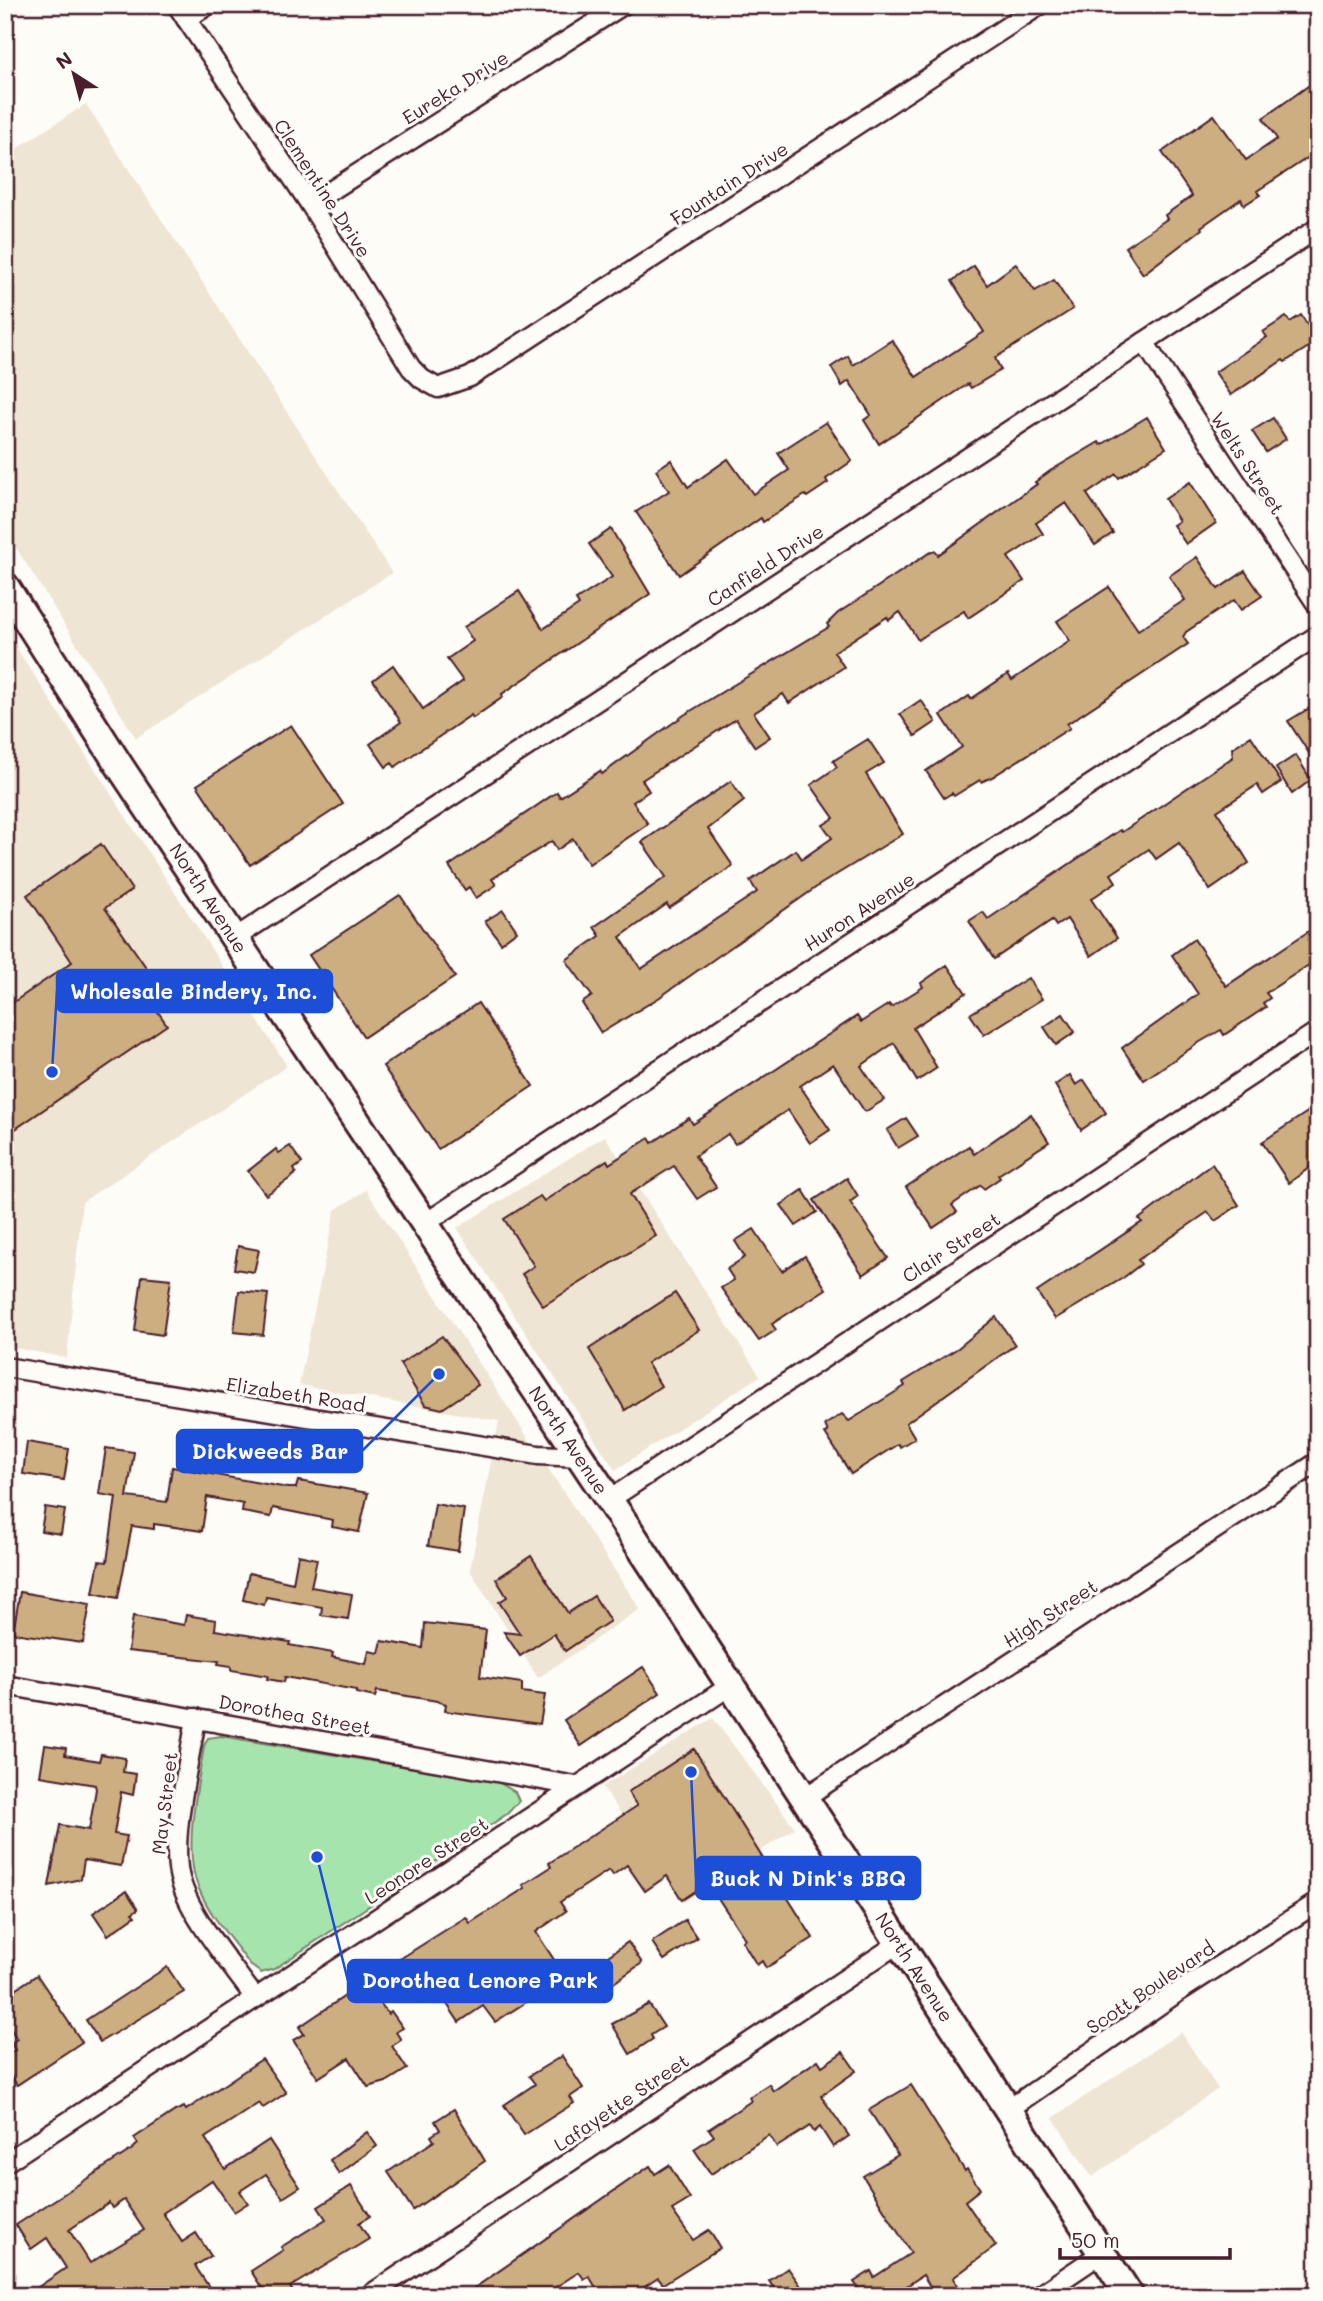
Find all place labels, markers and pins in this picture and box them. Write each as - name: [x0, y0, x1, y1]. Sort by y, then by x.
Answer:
- callout: Wholesale Bindery, Inc.: [57, 970, 332, 1012]
- callout: Dickweeds Bar: [177, 1430, 362, 1472]
- callout: Buck N Dink's BBQ: [696, 1857, 920, 1899]
- callout: Dorothea Lenore Park: [348, 1960, 612, 2002]

